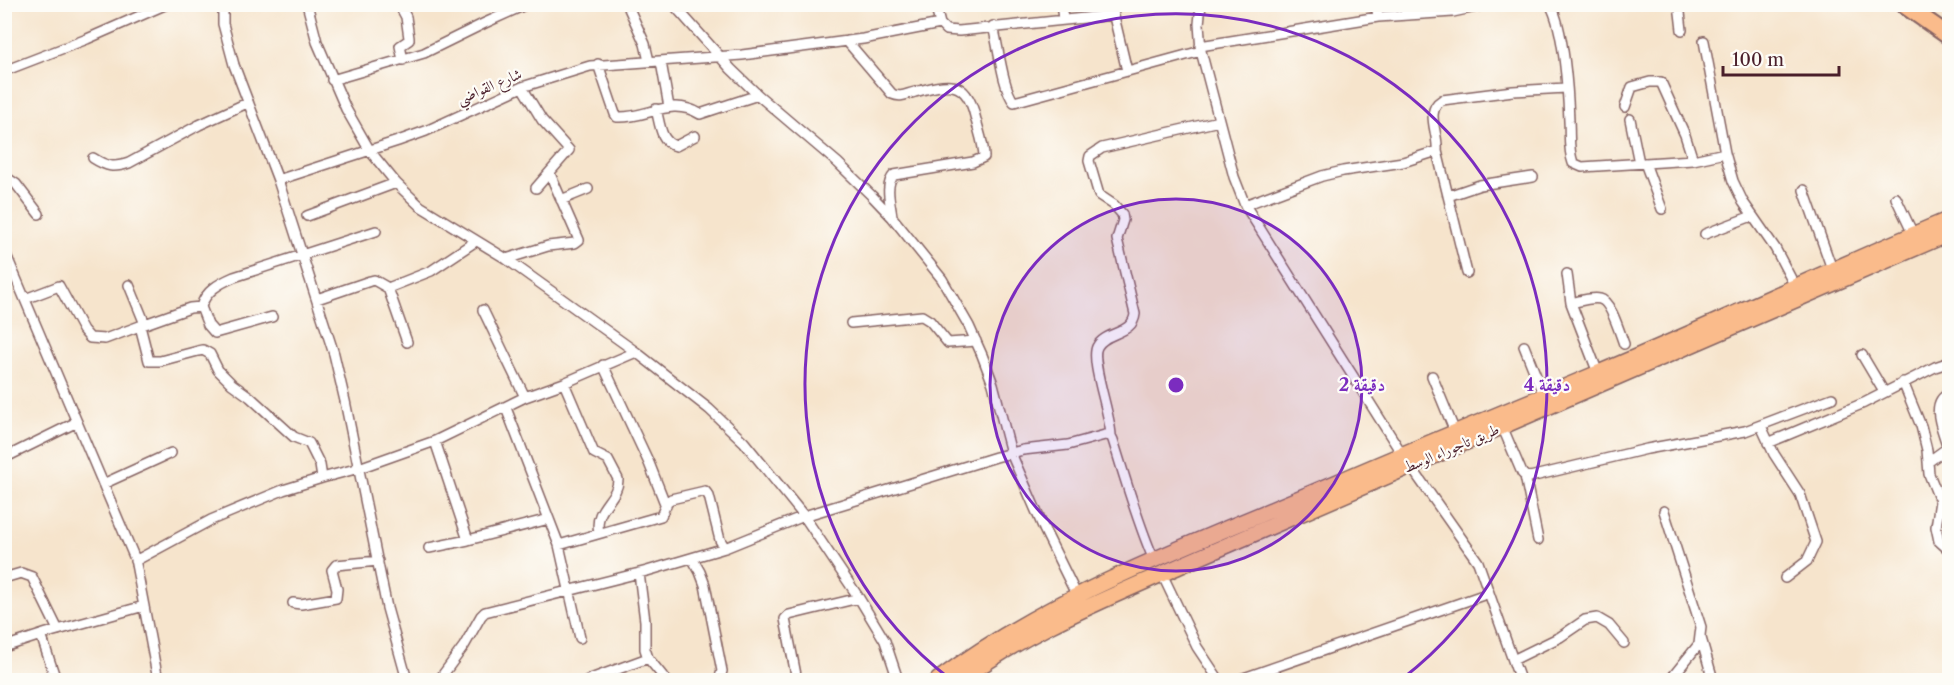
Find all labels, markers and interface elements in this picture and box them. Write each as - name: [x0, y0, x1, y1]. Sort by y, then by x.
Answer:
- scale bar: [1723, 39, 1838, 77]
- text: 100 m: [1732, 49, 1784, 71]
- street label: شارع القواضي: [454, 64, 526, 113]
- text: 2 دقيقة: [1339, 374, 1385, 396]
- text: 4 دقيقة: [1524, 374, 1570, 396]
- centre of rings: [1166, 375, 1186, 395]
- street label: طريق تاجوراء الوسط: [1400, 419, 1502, 478]

